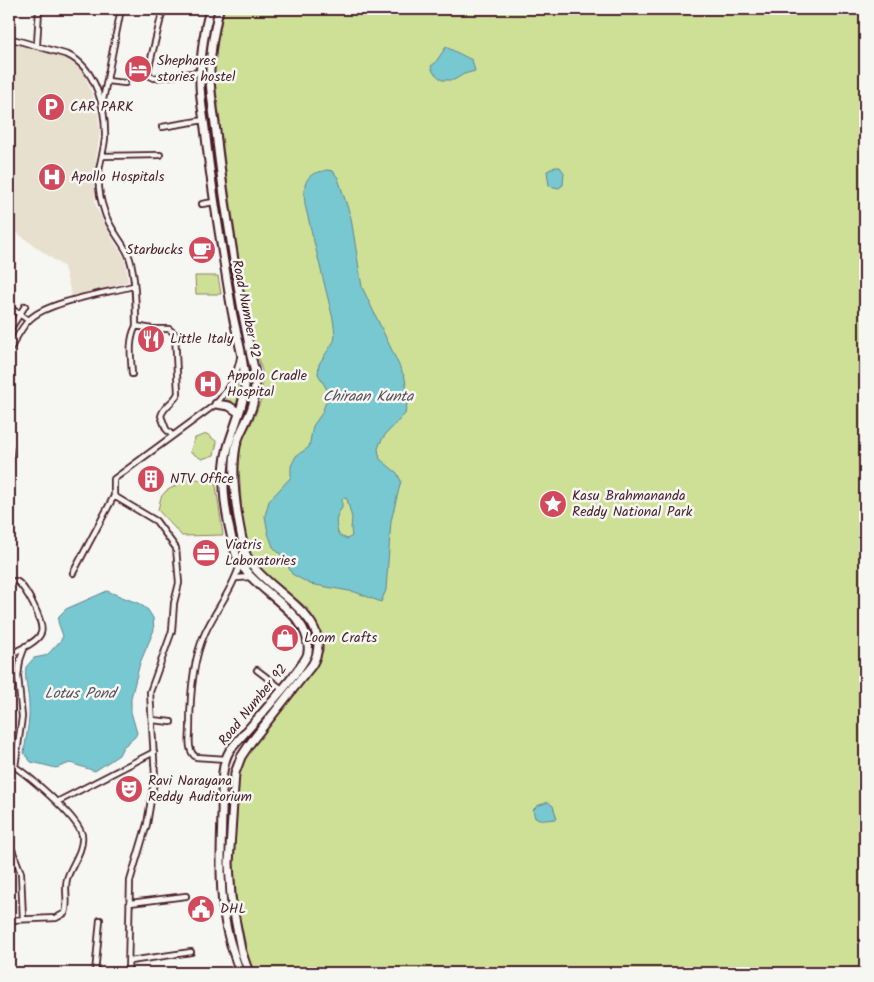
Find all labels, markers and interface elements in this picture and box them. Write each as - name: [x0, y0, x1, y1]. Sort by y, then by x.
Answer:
- place label: Shephares stories hostel: [157, 50, 236, 88]
- hotel icon: Shephares stories hostel: [123, 54, 153, 84]
- parking icon: CAR PARK: [36, 92, 66, 122]
- place label: CAR PARK: [70, 96, 134, 118]
- hospital icon: Apollo Hospitals: [37, 162, 67, 192]
- place label: Apollo Hospitals: [71, 166, 164, 188]
- cafe icon: Starbucks: [187, 235, 217, 265]
- place label: Starbucks: [126, 239, 183, 261]
- street label: Road Number 92: [226, 258, 266, 360]
- restaurant icon: Little Italy: [136, 324, 166, 354]
- place label: Little Italy: [170, 328, 234, 350]
- place label: Appolo Cradle Hospital: [227, 365, 308, 403]
- hospital icon: Appolo Cradle Hospital: [193, 369, 223, 399]
- water label: Chiraan Kunta: [323, 385, 414, 409]
- building icon: NTV Office: [136, 464, 166, 494]
- place label: NTV Office: [170, 468, 234, 490]
- place label: Kasu Brahmananda Reddy National Park: [572, 485, 693, 523]
- place icon: Kasu Brahmananda Reddy National Park: [538, 489, 568, 519]
- place label: Viatris Laboratories: [225, 534, 296, 572]
- office icon: Viatris Laboratories: [191, 538, 221, 568]
- shop icon: Loom Crafts: [270, 623, 300, 653]
- place label: Loom Crafts: [304, 627, 377, 649]
- street label: Road Number 92: [213, 659, 293, 751]
- water label: Lotus Pond: [45, 682, 119, 706]
- place label: Ravi Narayana Reddy Auditorium: [148, 770, 252, 808]
- theatre icon: Ravi Narayana Reddy Auditorium: [114, 774, 144, 804]
- public building icon: DHL: [186, 894, 216, 924]
- place label: DHL: [220, 898, 246, 920]

